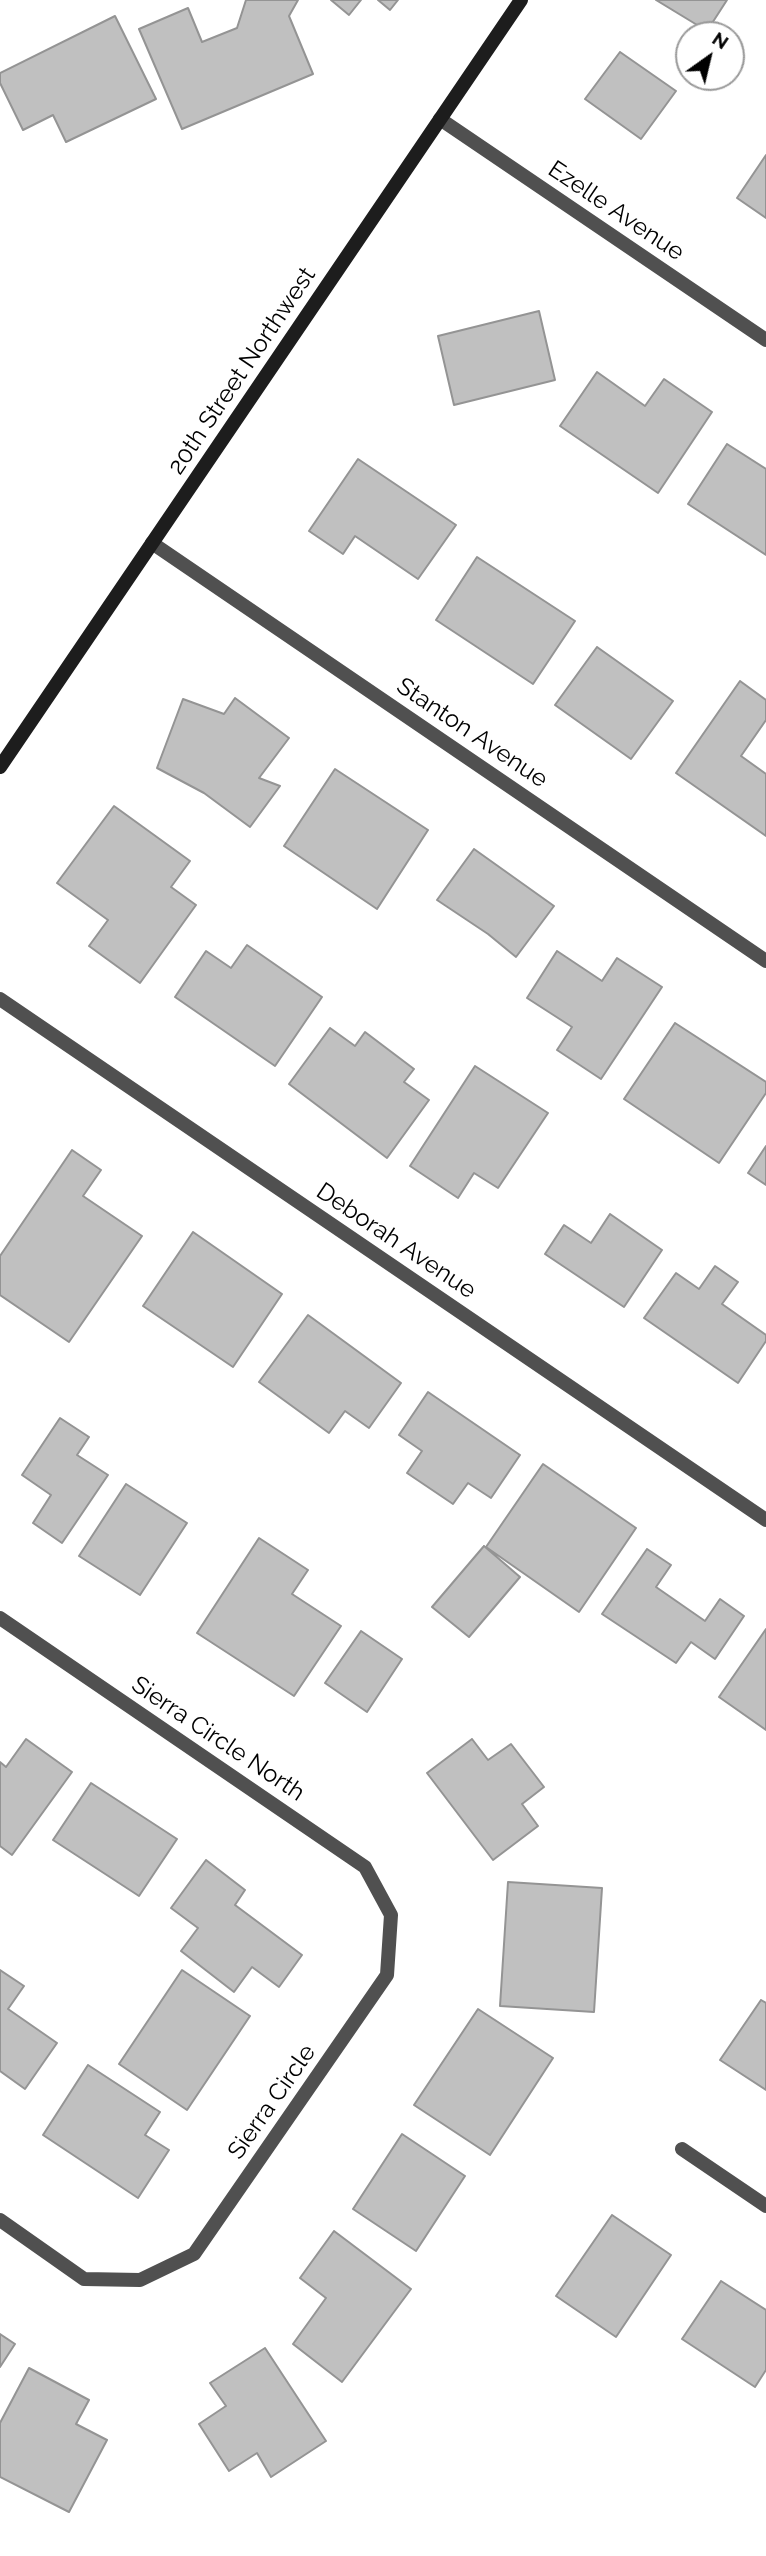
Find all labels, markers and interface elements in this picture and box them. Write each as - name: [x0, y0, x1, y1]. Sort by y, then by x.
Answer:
- north arrow: [675, 21, 745, 91]
- text: N: [708, 27, 733, 53]
- street label: Ezelle Avenue: [543, 155, 689, 267]
- street label: 20th Street Northwest: [162, 262, 322, 480]
- street label: Stanton Avenue: [391, 672, 553, 794]
- street label: Deborah Avenue: [311, 1177, 481, 1305]
- street label: Sierra Circle North: [126, 1670, 310, 1808]
- street label: Sierra Circle: [222, 2039, 322, 2165]

